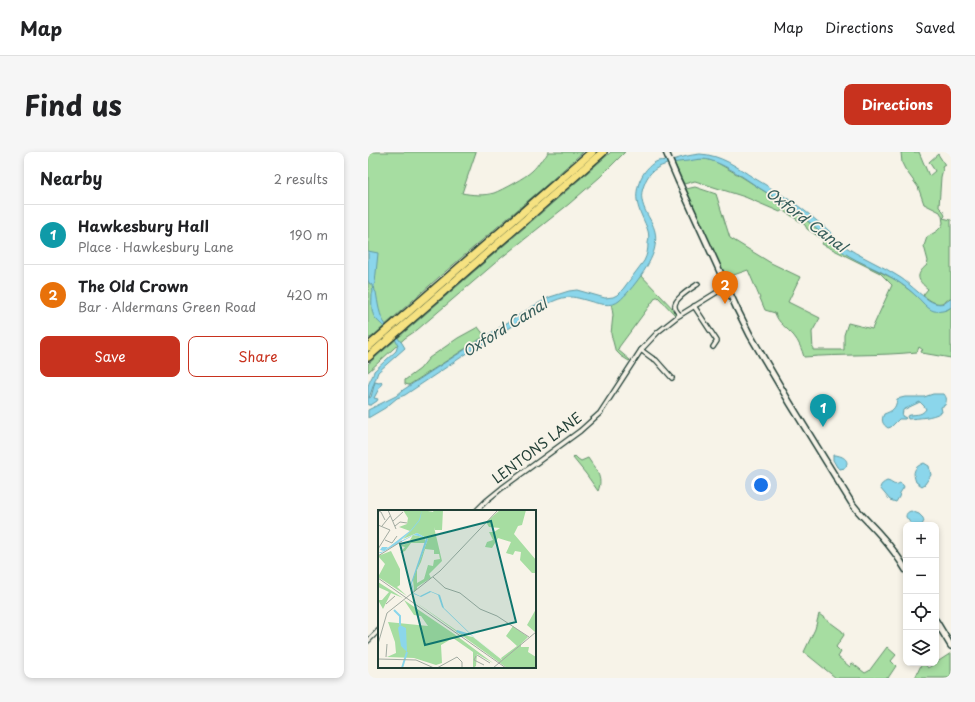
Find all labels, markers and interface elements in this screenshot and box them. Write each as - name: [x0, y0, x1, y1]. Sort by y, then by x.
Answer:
- text: Map: [20, 14, 62, 42]
- text: Map: [773, 17, 803, 38]
- text: Directions: [825, 17, 893, 38]
- text: Saved: [915, 17, 955, 38]
- text: Find us: [24, 83, 122, 126]
- button: Directions: [844, 84, 951, 125]
- text: Nearby: [40, 165, 102, 191]
- text: 2 results: [274, 169, 328, 188]
- water label: Oxford Canal: [761, 181, 855, 259]
- text: Hawkesbury Hall: [78, 214, 209, 237]
- text: 1: [50, 225, 56, 244]
- text: 190 m: [289, 225, 328, 244]
- text: Place · Hawkesbury Lane: [78, 237, 234, 256]
- pin: 2: [712, 271, 738, 304]
- text: The Old Crown: [78, 274, 189, 297]
- text: 2: [48, 285, 58, 304]
- text: 420 m: [286, 285, 328, 304]
- water label: Oxford Canal: [457, 290, 554, 362]
- text: Bar · Aldermans Green Road: [78, 297, 256, 316]
- button: Save: [40, 336, 180, 377]
- button: Share: [188, 336, 328, 377]
- pin: 1: [810, 394, 836, 427]
- street label: LENTONS LANE: [487, 407, 586, 488]
- your location: [751, 475, 771, 495]
- inset map: [378, 510, 536, 668]
- map controls: [903, 522, 939, 666]
- button: +: [903, 522, 939, 558]
- button: −: [903, 558, 939, 594]
- button: locate: [903, 594, 939, 630]
- button: layers: [903, 630, 939, 666]

